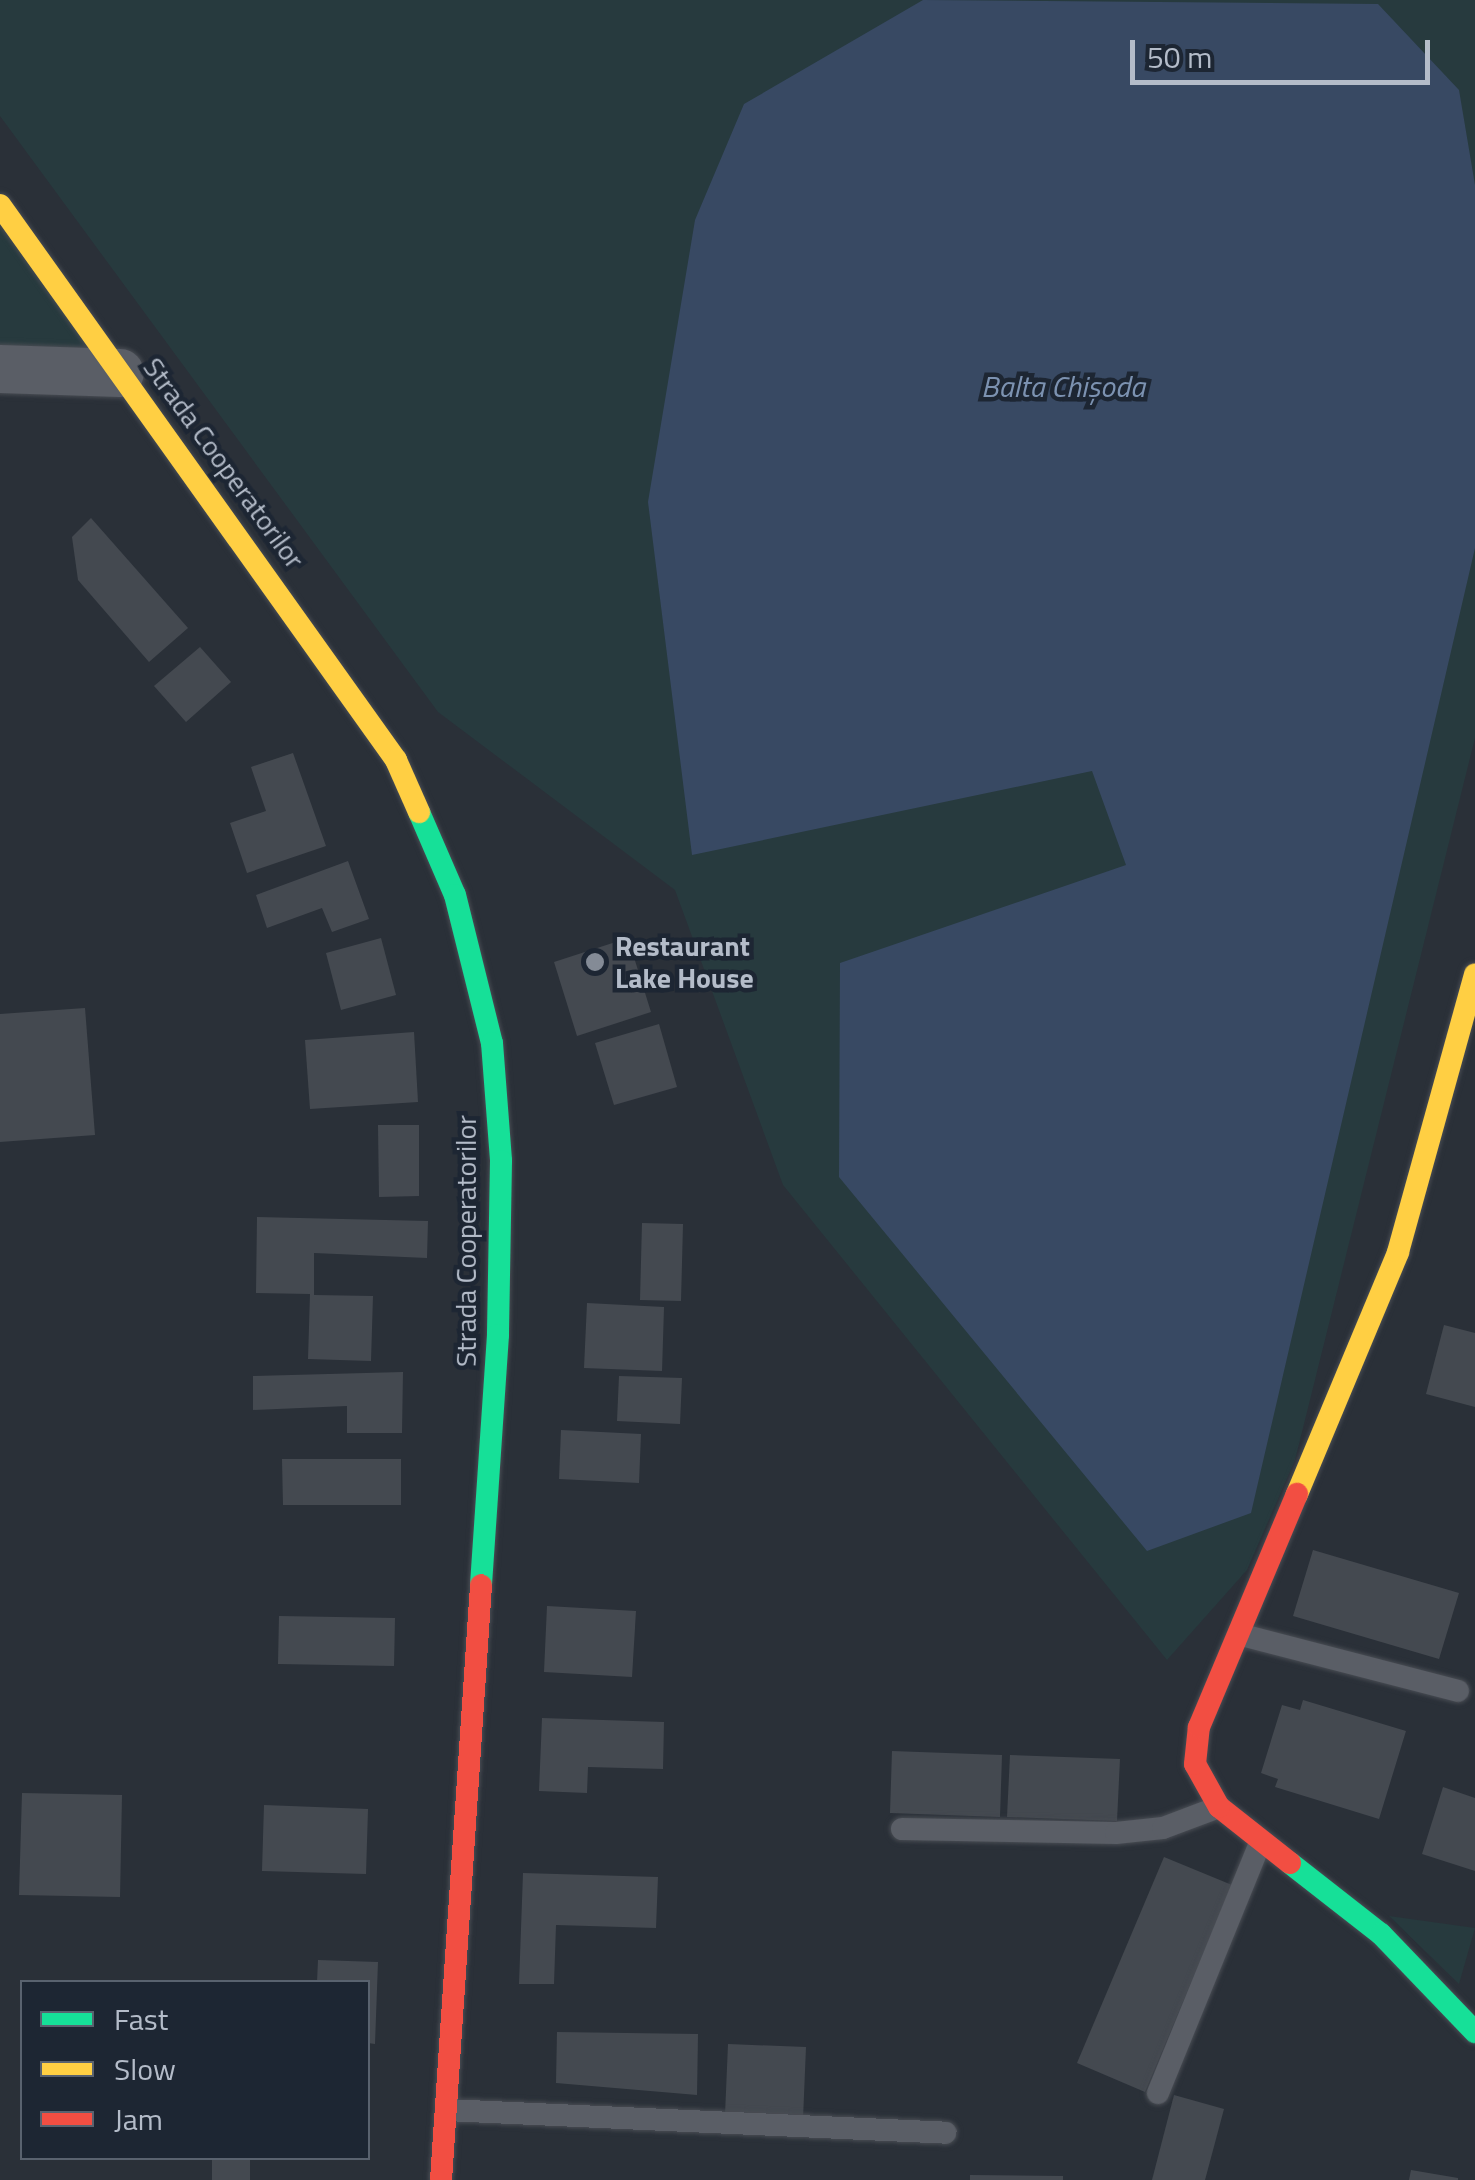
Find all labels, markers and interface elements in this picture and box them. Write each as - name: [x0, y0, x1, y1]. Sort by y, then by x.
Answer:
- scale bar: [1135, 20, 1435, 82]
- text: 50 m: [1147, 34, 1212, 80]
- street label: Strada Cooperatorilor: [136, 351, 312, 575]
- water label: Balta Chișoda: [981, 368, 1145, 404]
- place label: Restaurant Lake House: [615, 929, 754, 995]
- marker: Restaurant Lake House: [584, 951, 606, 973]
- street label: Strada Cooperatorilor: [449, 1115, 483, 1367]
- legend: [20, 1980, 370, 2160]
- text: Fast: [114, 1996, 168, 2042]
- text: Slow: [114, 2046, 176, 2092]
- text: Jam: [114, 2096, 163, 2142]

